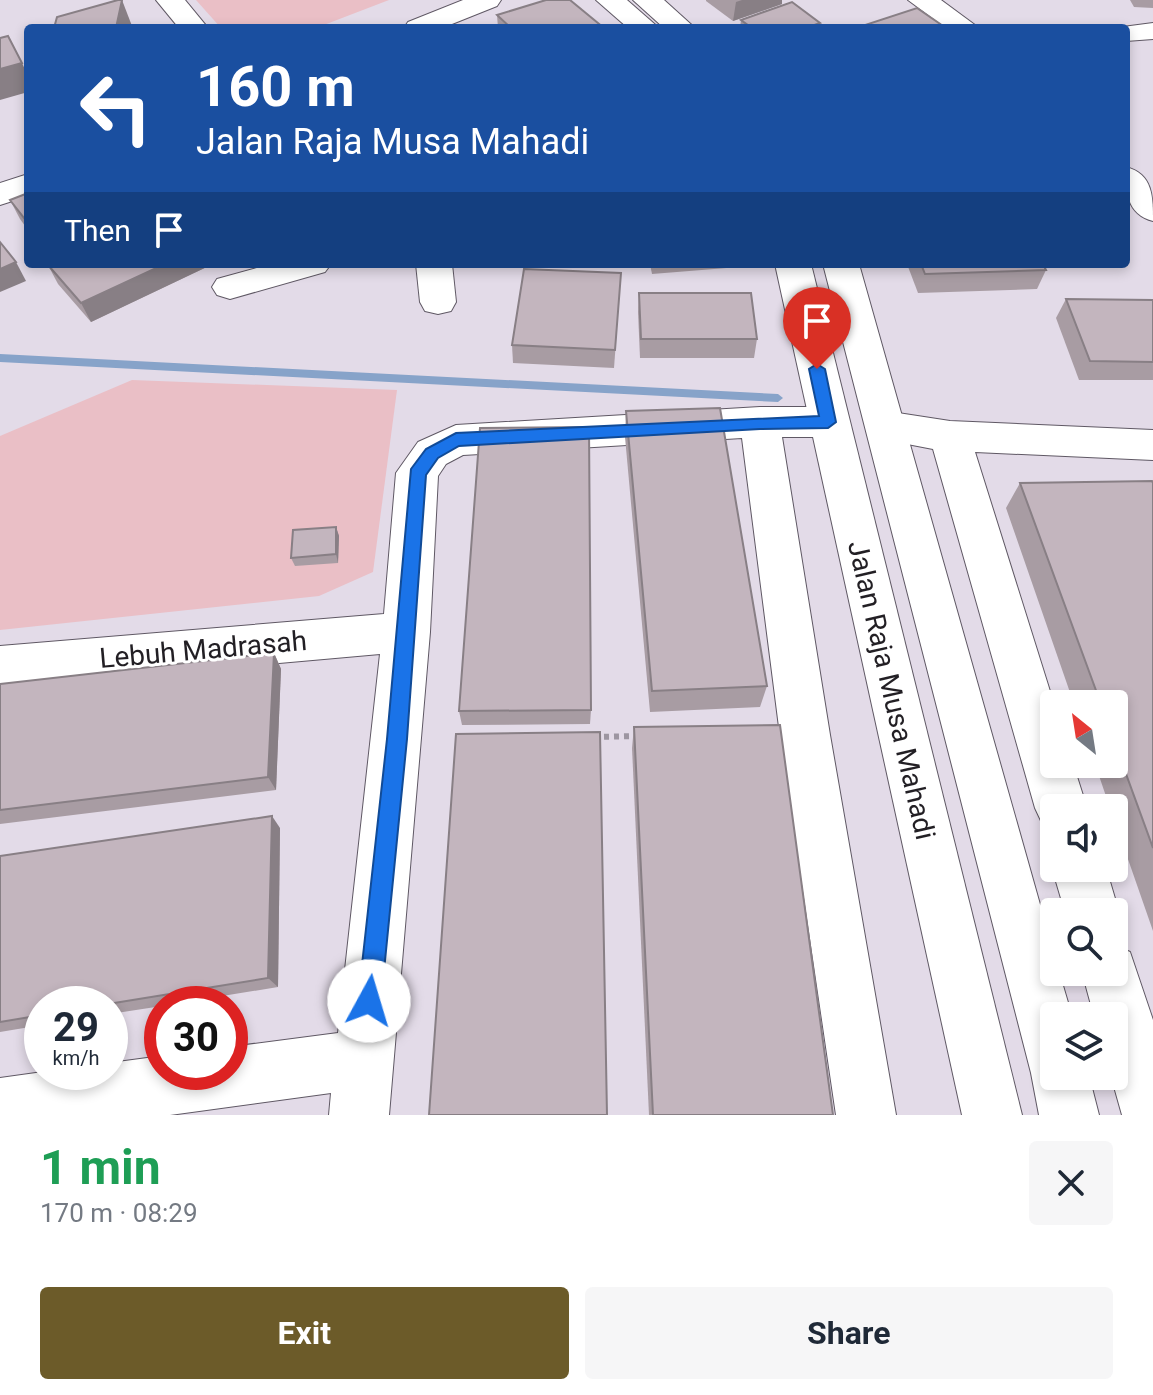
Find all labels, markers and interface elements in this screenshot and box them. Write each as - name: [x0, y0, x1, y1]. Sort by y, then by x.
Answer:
- text: 160 m: [196, 54, 355, 120]
- icon: left: [64, 56, 168, 160]
- text: Jalan Raja Musa Mahadi: [196, 121, 589, 163]
- icon: arrive: [147, 208, 191, 252]
- text: Then: [64, 213, 131, 248]
- pin: [783, 287, 851, 369]
- icon: arrive: [795, 299, 839, 343]
- street label: Jalan Raja Musa Mahadi: [841, 537, 942, 843]
- street label: Lebuh Madrasah: [98, 624, 308, 675]
- north arrow: [1040, 690, 1128, 778]
- map controls: [1040, 690, 1128, 1090]
- button: sound: [1040, 794, 1128, 882]
- button: search: [1040, 898, 1128, 986]
- position arrow: [327, 959, 411, 1043]
- speed limit sign: 30: [144, 986, 248, 1090]
- button: layers: [1040, 1002, 1128, 1090]
- text: 29: [53, 1004, 99, 1051]
- text: km/h: [53, 1046, 99, 1070]
- text: 1 min: [40, 1139, 161, 1196]
- button: close: [1029, 1141, 1113, 1225]
- text: 170 m · 08:29: [40, 1198, 198, 1228]
- button: Exit: [40, 1287, 569, 1379]
- button: Share: [585, 1287, 1113, 1379]

